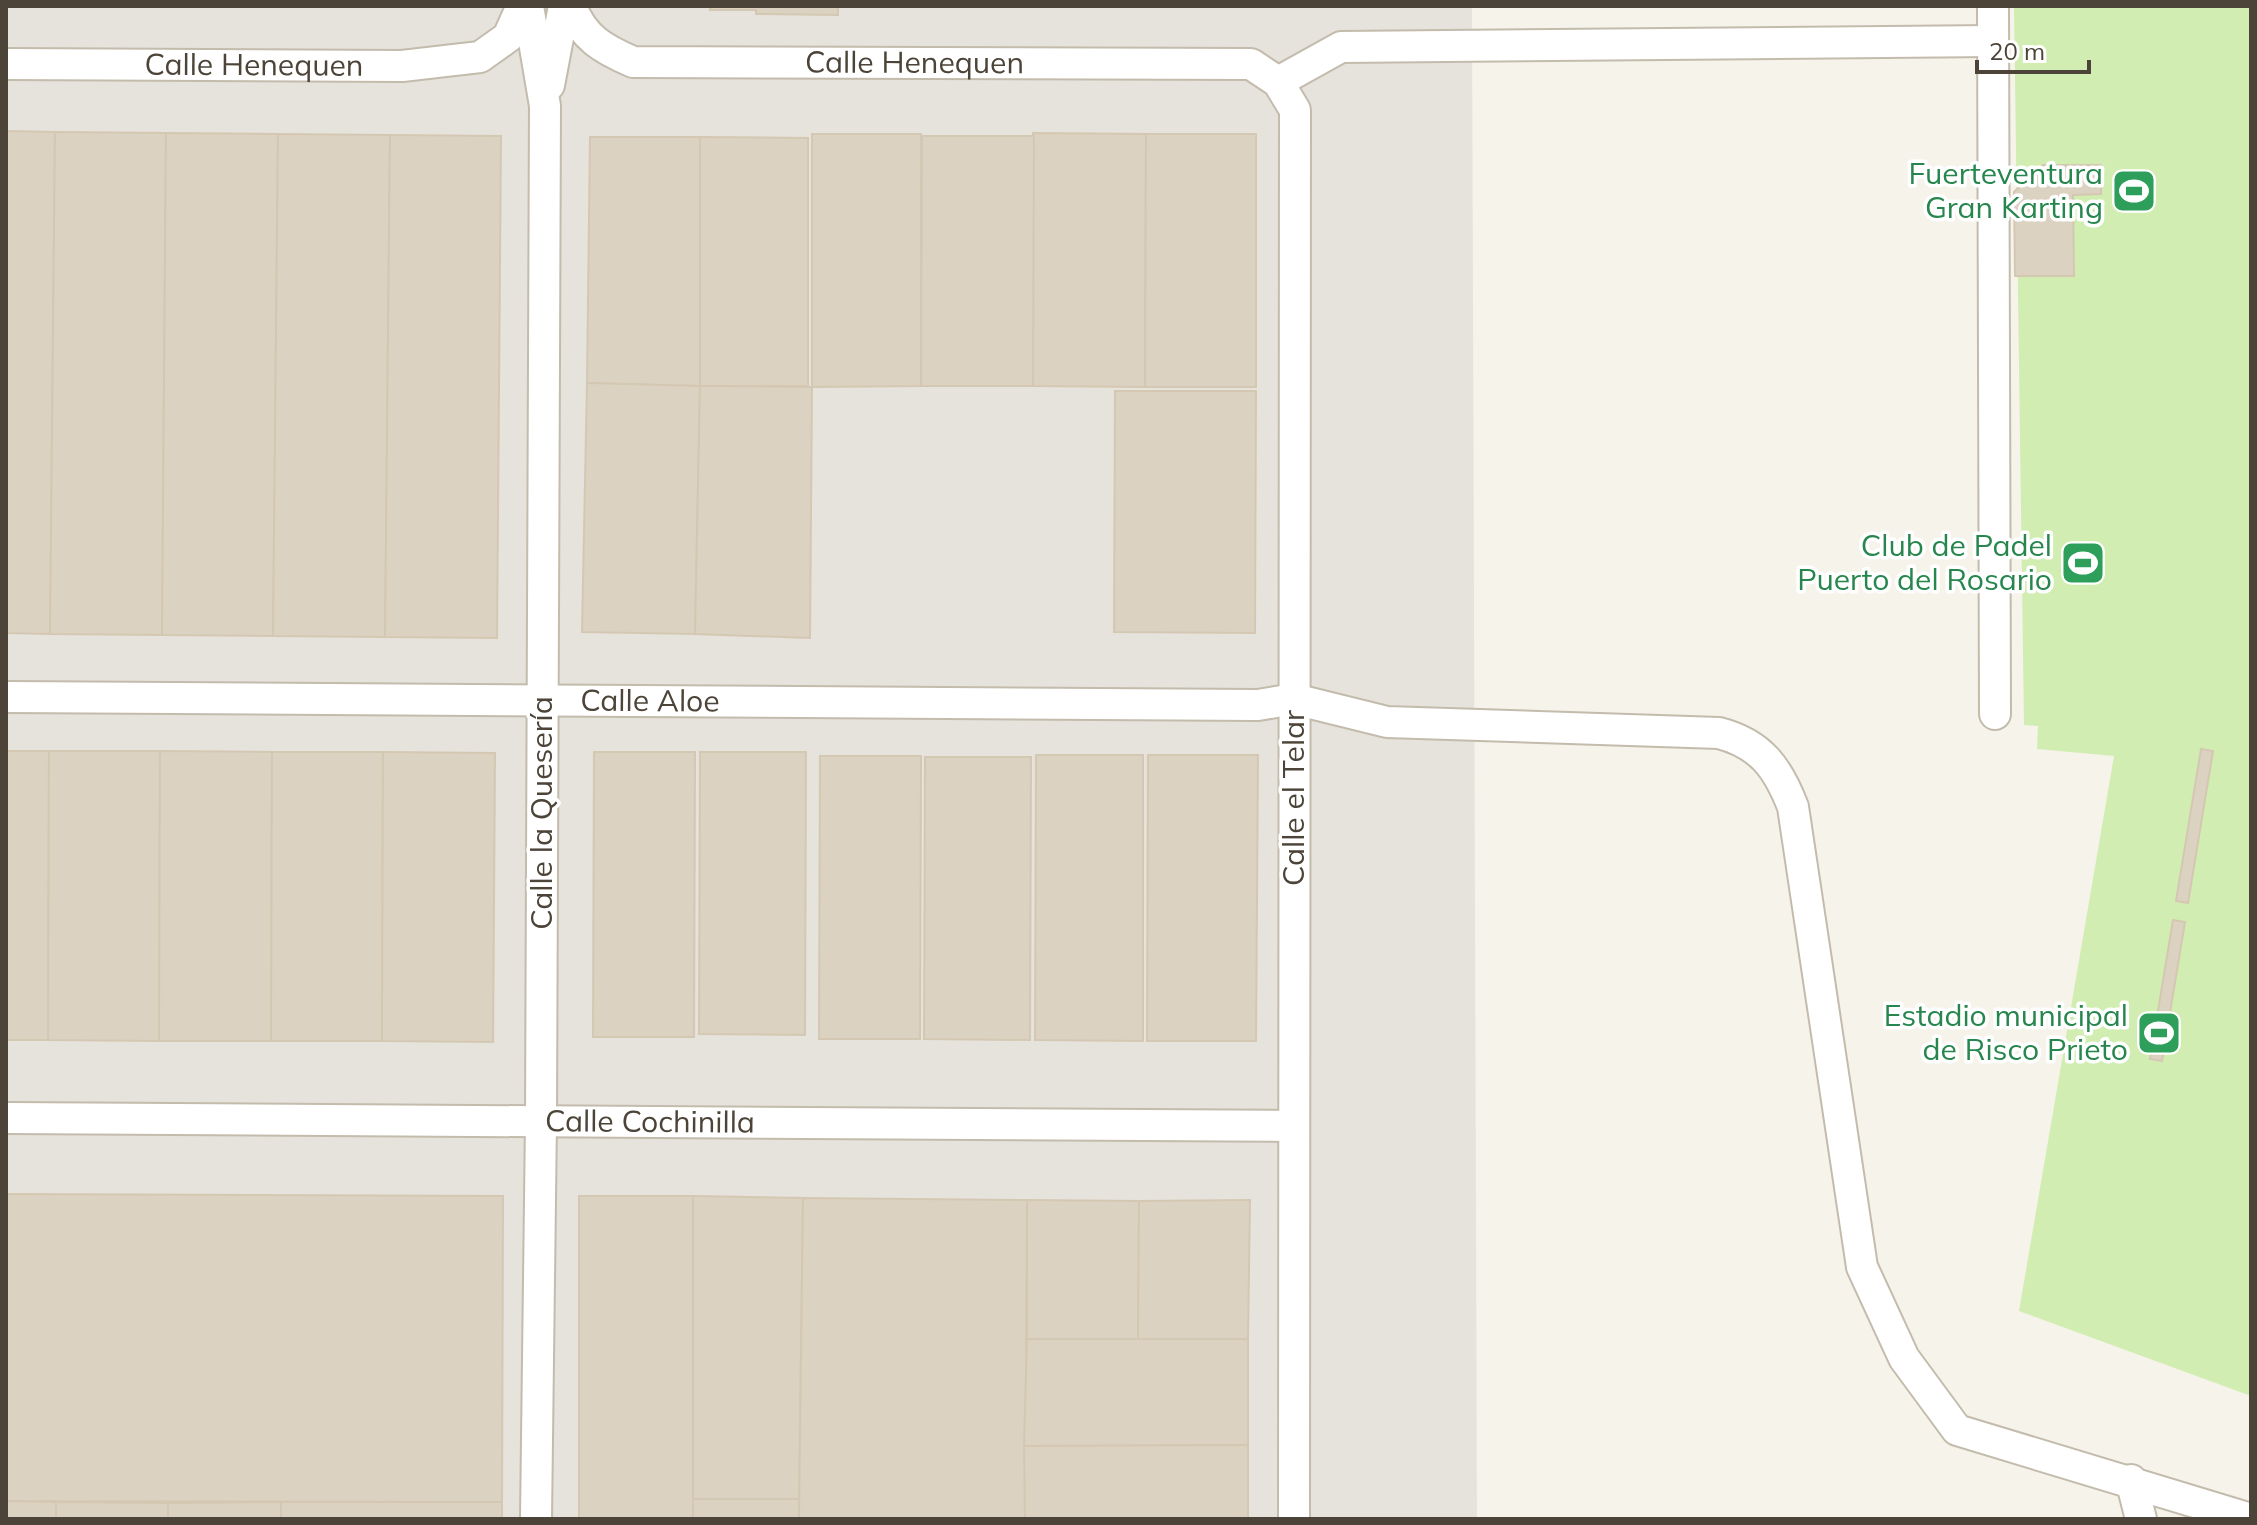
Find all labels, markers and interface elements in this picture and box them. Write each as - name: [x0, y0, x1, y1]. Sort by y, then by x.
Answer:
- scale bar: [1977, 24, 2089, 74]
- text: 20 m: [1989, 36, 2045, 66]
- street label: Calle Henequen: [805, 43, 1024, 81]
- street label: Calle Henequen: [144, 45, 364, 84]
- place label: Fuerteventura Gran Karting: [1909, 154, 2103, 226]
- sports icon: Fuerteventura Gran Karting: [2110, 167, 2158, 215]
- place label: Club de Padel Puerto del Rosario: [1797, 526, 2052, 598]
- sports icon: Club de Padel Puerto del Rosario: [2059, 539, 2107, 587]
- street label: Calle Aloe: [580, 681, 720, 720]
- street label: Calle la Quesería: [522, 696, 560, 930]
- street label: Calle el Telar: [1274, 710, 1312, 886]
- place label: Estadio municipal de Risco Prieto: [1884, 996, 2128, 1068]
- sports icon: Estadio municipal de Risco Prieto: [2135, 1009, 2183, 1057]
- street label: Calle Cochinilla: [545, 1101, 755, 1141]

